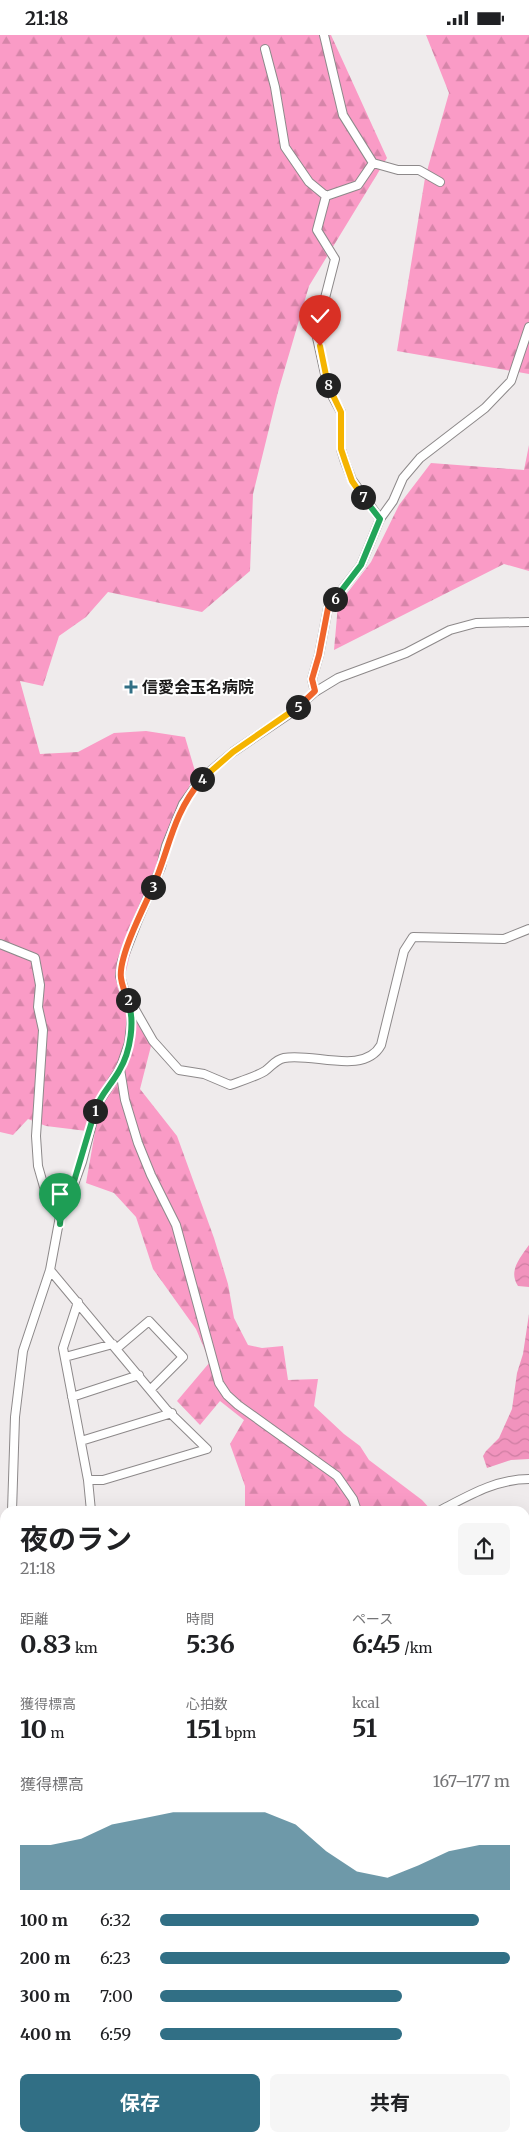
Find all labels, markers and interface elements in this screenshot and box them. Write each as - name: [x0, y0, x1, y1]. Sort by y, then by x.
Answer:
- text: 21:18: [25, 6, 69, 30]
- pin: [299, 295, 341, 346]
- icon: check: [306, 302, 334, 330]
- pin: 8: [316, 373, 340, 397]
- text: 8: [324, 376, 333, 394]
- pin: 7: [350, 485, 376, 509]
- text: 7: [359, 488, 368, 506]
- pin: 6: [322, 587, 348, 611]
- text: 6: [331, 590, 340, 608]
- place label: 信愛会玉名病院: [141, 677, 254, 697]
- marker: 信愛会玉名病院: [124, 680, 138, 694]
- pin: 5: [286, 695, 310, 719]
- text: 5: [294, 698, 303, 716]
- pin: 4: [190, 767, 214, 791]
- text: 4: [198, 770, 207, 788]
- pin: 3: [140, 875, 166, 899]
- text: 3: [149, 878, 158, 896]
- pin: 2: [116, 987, 140, 1013]
- text: 2: [124, 991, 133, 1009]
- pin: 1: [82, 1099, 108, 1123]
- text: 1: [92, 1102, 99, 1120]
- pin: [39, 1173, 81, 1224]
- icon: arrive: [46, 1180, 74, 1208]
- text: 夜のラン: [20, 1521, 132, 1557]
- button: share: [458, 1523, 510, 1575]
- text: 21:18: [20, 1558, 55, 1578]
- text: 距離: [20, 1610, 48, 1628]
- text: 時間: [186, 1610, 214, 1628]
- text: ペース: [352, 1610, 393, 1628]
- text: 0.83: [20, 1628, 72, 1660]
- text: 5:36: [186, 1628, 235, 1660]
- text: 6:45: [352, 1628, 401, 1660]
- text: km: [72, 1639, 98, 1657]
- text: /km: [401, 1639, 432, 1657]
- text: kcal: [352, 1694, 380, 1712]
- text: 獲得標高: [20, 1695, 76, 1713]
- text: 心拍数: [186, 1695, 228, 1713]
- text: 51: [352, 1712, 377, 1744]
- text: 10: [20, 1713, 47, 1745]
- text: 151: [186, 1713, 222, 1745]
- text: m: [47, 1724, 64, 1742]
- text: bpm: [222, 1724, 256, 1742]
- text: 167–177 m: [433, 1771, 510, 1791]
- text: 獲得標高: [20, 1774, 84, 1794]
- text: 100 m: [20, 1910, 68, 1930]
- text: 6:32: [100, 1910, 131, 1930]
- text: 200 m: [20, 1948, 70, 1968]
- text: 6:23: [100, 1948, 131, 1968]
- text: 300 m: [20, 1986, 70, 2006]
- text: 7:00: [100, 1986, 133, 2006]
- text: 400 m: [20, 2024, 71, 2044]
- text: 6:59: [100, 2024, 131, 2044]
- button: 保存: [20, 2074, 260, 2132]
- button: 共有: [270, 2074, 510, 2132]

